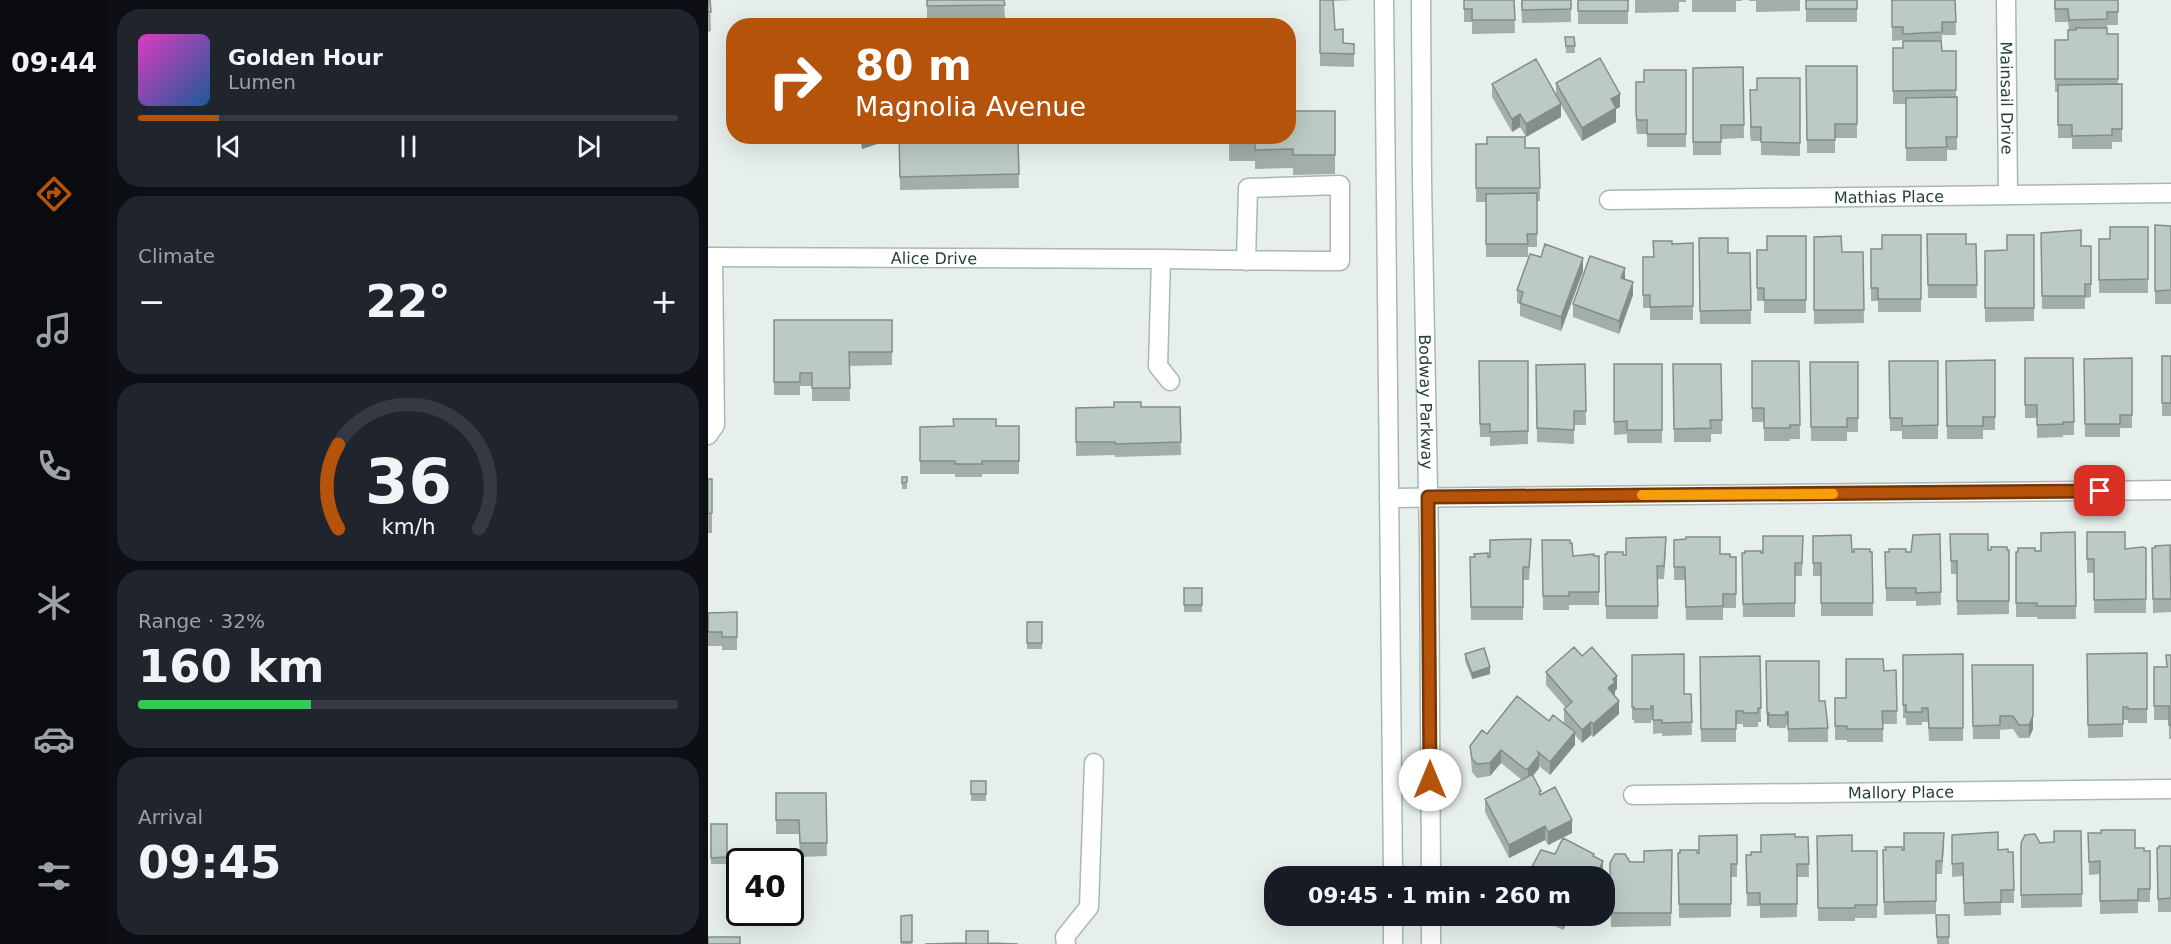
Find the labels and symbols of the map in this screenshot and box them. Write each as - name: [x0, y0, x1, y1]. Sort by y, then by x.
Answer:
- street label: Mainsail Drive: [1997, 41, 2017, 155]
- street label: Mathias Place: [1834, 186, 1944, 207]
- street label: Alice Drive: [891, 248, 977, 268]
- street label: Bodway Parkway: [1415, 334, 1437, 470]
- pin: [2074, 465, 2125, 516]
- position arrow: [1398, 748, 1462, 812]
- street label: Mallory Place: [1848, 782, 1954, 802]
- speed limit sign: 40: [726, 848, 804, 926]

